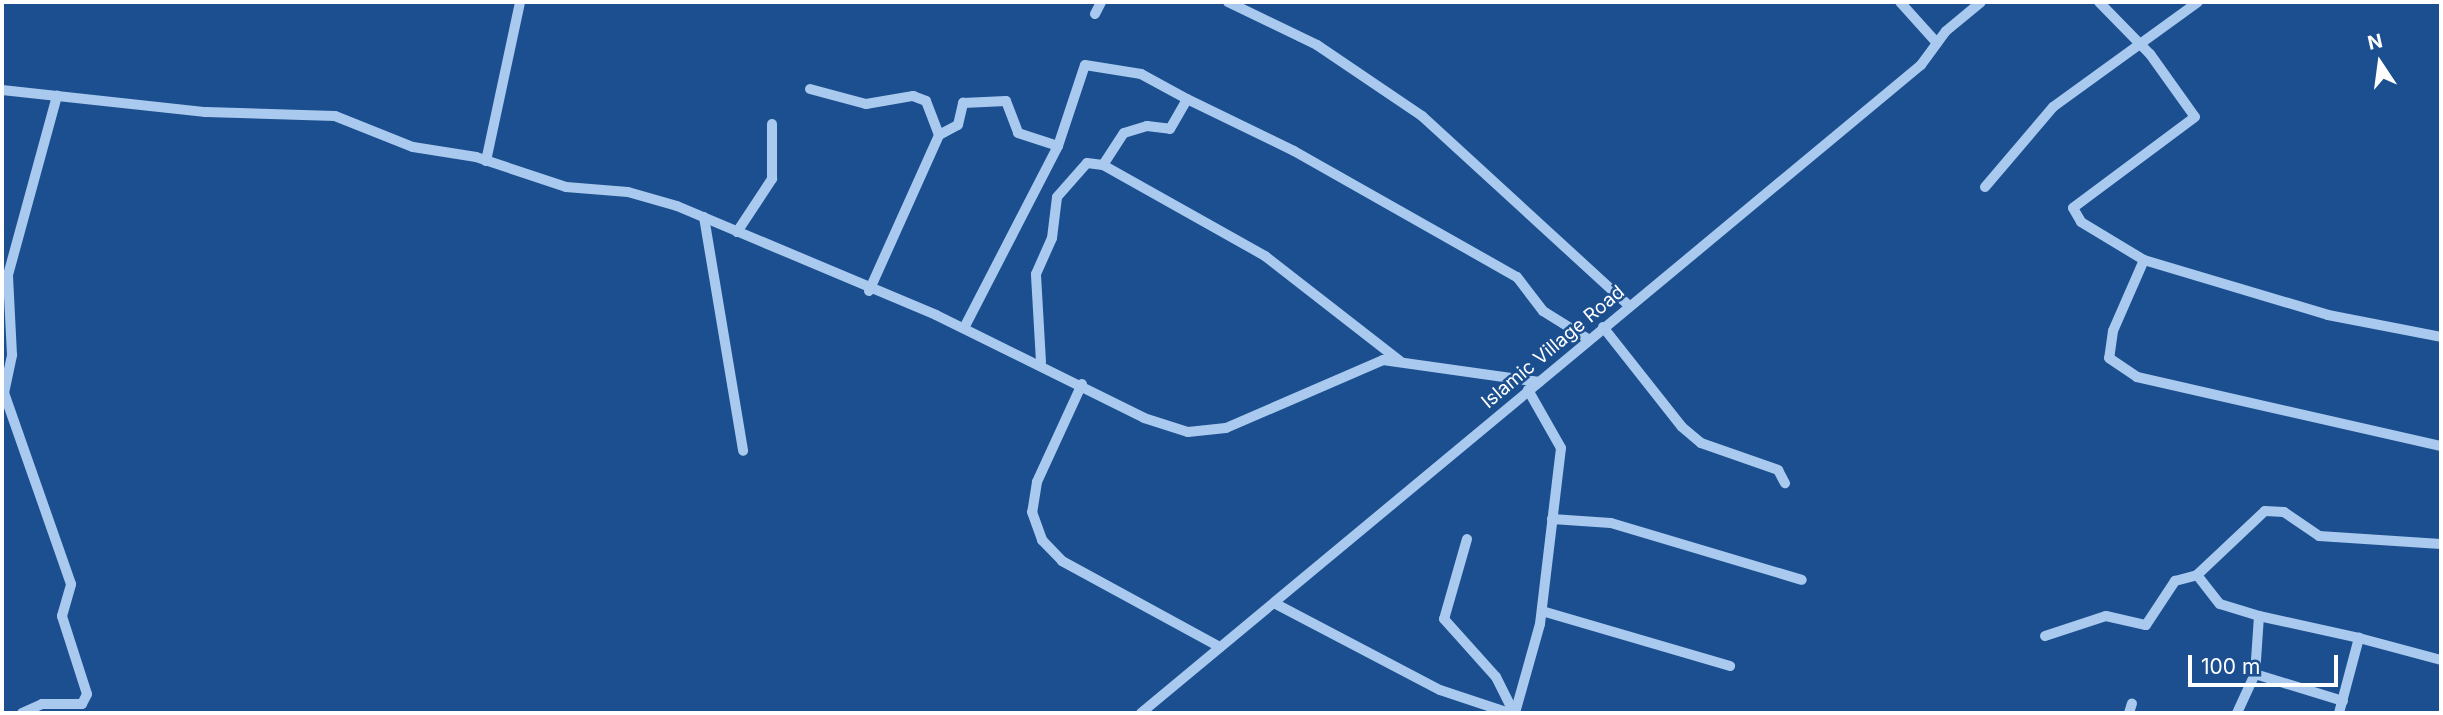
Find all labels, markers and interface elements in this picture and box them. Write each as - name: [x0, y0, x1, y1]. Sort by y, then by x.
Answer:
- north arrow: [2345, 28, 2415, 98]
- text: N: [2366, 29, 2385, 55]
- street label: Islamic Village Road: [1477, 281, 1629, 413]
- scale bar: [2191, 642, 2342, 686]
- text: 100 m: [2201, 654, 2260, 679]

